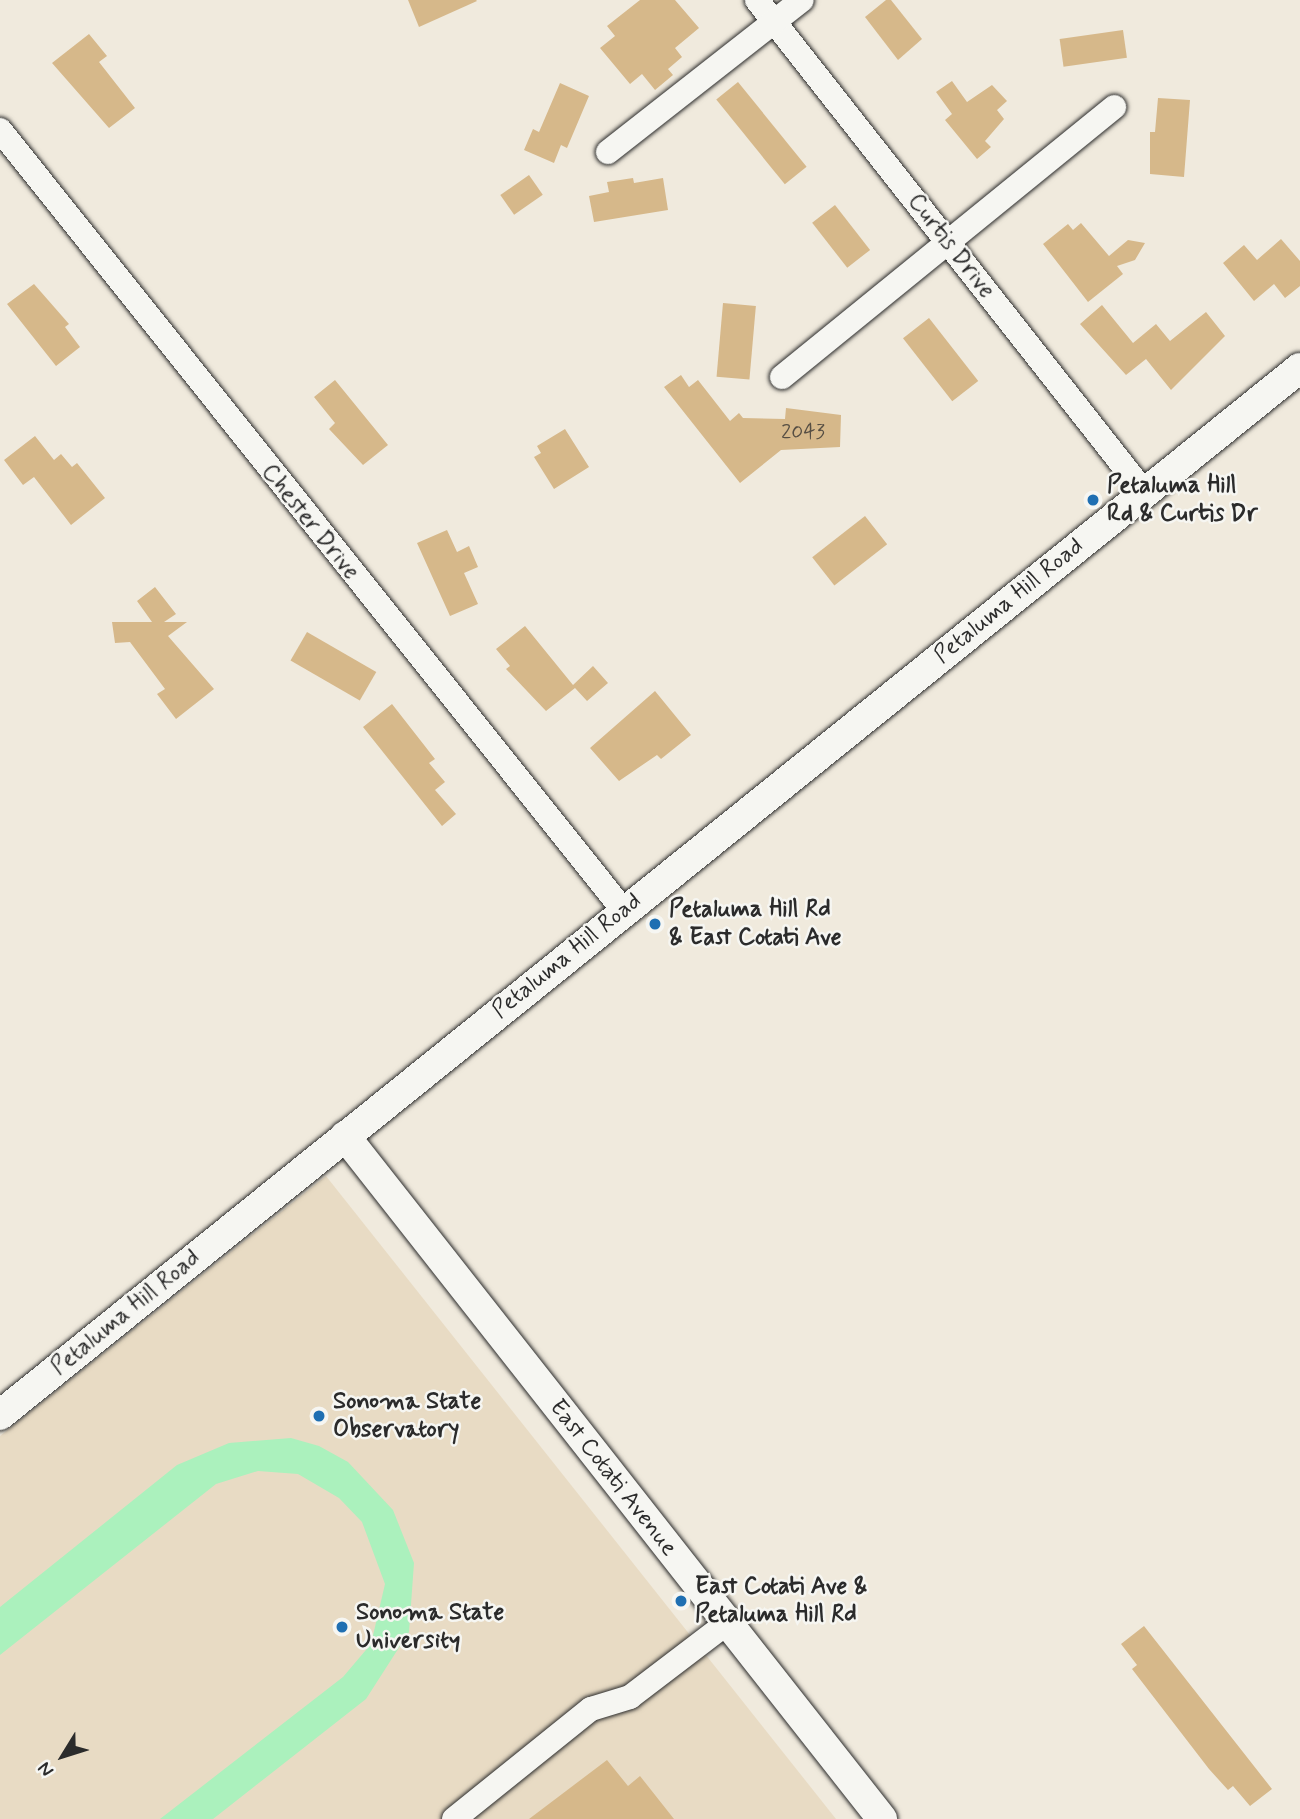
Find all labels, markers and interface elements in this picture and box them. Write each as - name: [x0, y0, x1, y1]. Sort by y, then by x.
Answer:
- street label: Curtis Drive: [902, 188, 1000, 304]
- house number: 2043: [781, 419, 825, 445]
- street label: Chester Drive: [255, 459, 365, 585]
- place label: Petaluma Hill Rd & Curtis Dr: [1107, 472, 1257, 528]
- marker: Petaluma Hill Rd & Curtis Dr: [1085, 492, 1101, 508]
- street label: Petaluma Hill Road: [928, 531, 1090, 671]
- street label: Petaluma Hill Road: [486, 886, 648, 1026]
- place label: Petaluma Hill Rd & East Cotati Ave: [669, 896, 842, 952]
- marker: Petaluma Hill Rd & East Cotati Ave: [647, 916, 663, 932]
- street label: Petaluma Hill Road: [45, 1243, 207, 1383]
- place label: Sonoma State Observatory: [333, 1388, 481, 1444]
- street label: East Cotati Avenue: [543, 1394, 683, 1562]
- marker: Sonoma State Observatory: [311, 1408, 327, 1424]
- place label: East Cotati Ave & Petaluma Hill Rd: [695, 1573, 868, 1629]
- marker: East Cotati Ave & Petaluma Hill Rd: [673, 1593, 689, 1609]
- place label: Sonoma State University: [356, 1599, 504, 1655]
- marker: Sonoma State University: [334, 1619, 350, 1635]
- north arrow: [28, 1721, 98, 1791]
- text: N: [32, 1757, 60, 1782]

